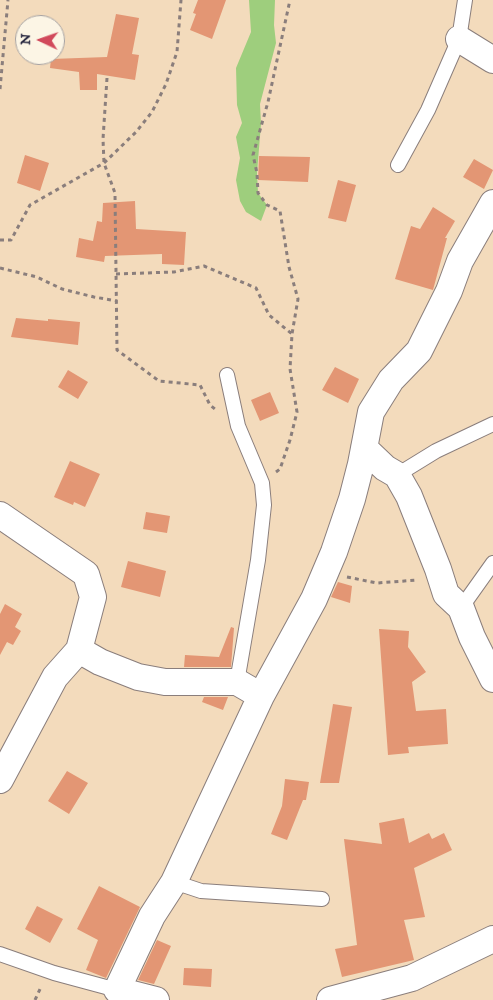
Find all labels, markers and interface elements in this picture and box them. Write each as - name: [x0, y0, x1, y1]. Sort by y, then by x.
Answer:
- north arrow: [15, 15, 65, 65]
- text: N: [17, 33, 35, 45]

